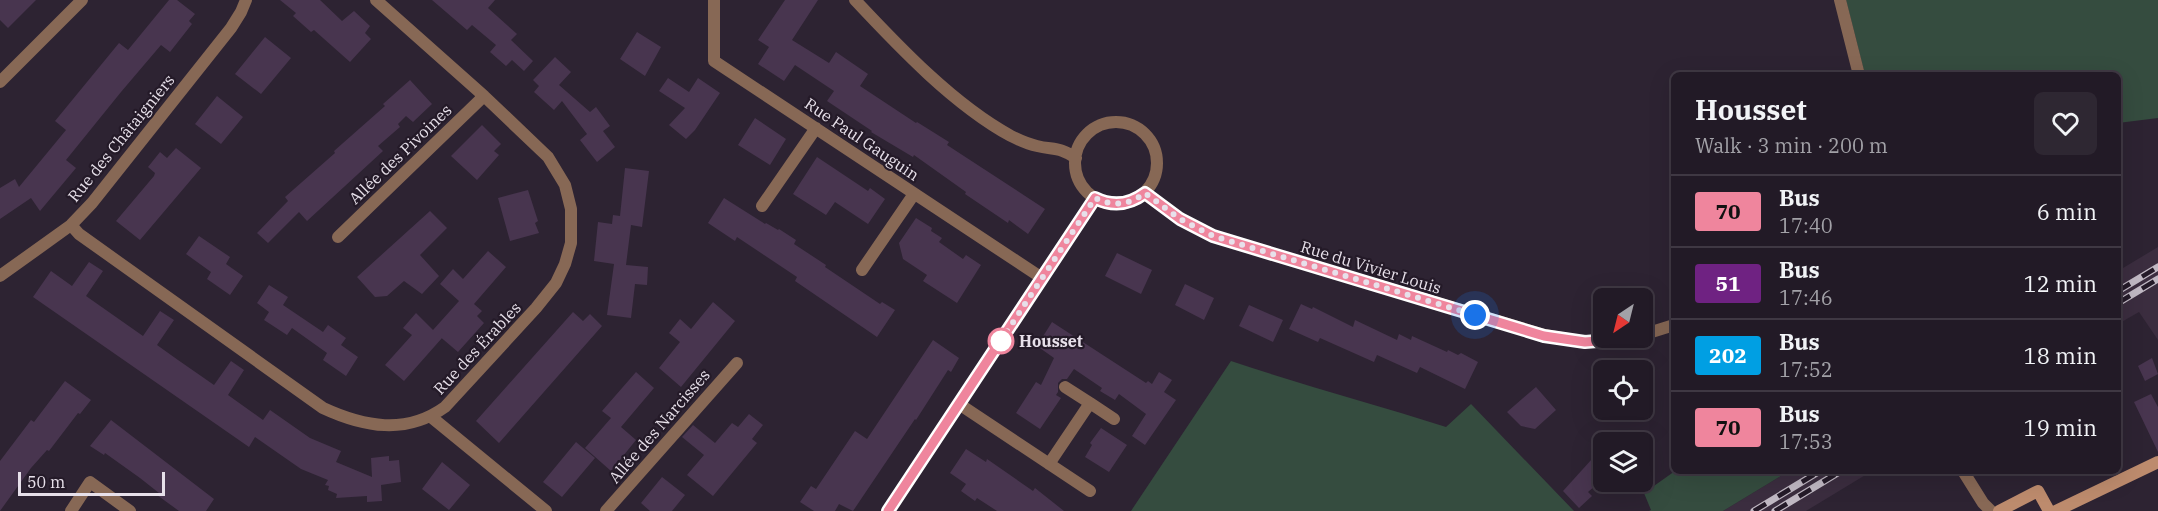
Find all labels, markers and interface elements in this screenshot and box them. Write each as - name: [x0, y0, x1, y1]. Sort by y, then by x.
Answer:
- street label: Rue des Châtaigniers: [63, 70, 179, 206]
- text: Housset: [1695, 91, 1807, 128]
- button: heart: [2034, 92, 2097, 155]
- street label: Rue Paul Gauguin: [801, 93, 923, 185]
- street label: Allée des Pivoines: [344, 100, 456, 208]
- text: Walk · 3 min · 200 m: [1695, 132, 1888, 159]
- text: Bus: [1779, 183, 1820, 212]
- text: 70: [1715, 197, 1741, 225]
- text: 6 min: [2037, 197, 2097, 226]
- text: 17:40: [1779, 212, 1833, 239]
- street label: Rue du Vivier Louis: [1298, 236, 1444, 298]
- text: Bus: [1779, 255, 1820, 284]
- text: 51: [1715, 269, 1741, 297]
- text: 12 min: [2024, 269, 2097, 298]
- text: 17:46: [1779, 284, 1833, 311]
- north arrow: [1593, 288, 1653, 348]
- map controls: [1593, 288, 1653, 492]
- street label: Rue des Érables: [428, 297, 525, 398]
- your location: [1460, 300, 1490, 330]
- text: Bus: [1779, 327, 1820, 356]
- marker: Housset: [988, 328, 1014, 354]
- place label: Housset: [1019, 331, 1083, 351]
- text: 202: [1709, 341, 1747, 369]
- text: 18 min: [2024, 341, 2097, 370]
- text: 17:52: [1779, 356, 1833, 383]
- button: locate: [1593, 360, 1653, 420]
- street label: Allée des Narcisses: [604, 365, 714, 487]
- text: Bus: [1779, 399, 1820, 428]
- text: 70: [1715, 413, 1741, 441]
- text: 19 min: [2024, 413, 2097, 442]
- text: 17:53: [1779, 428, 1833, 455]
- button: layers: [1593, 432, 1653, 492]
- scale bar: [18, 469, 165, 496]
- text: 50 m: [27, 472, 65, 492]

